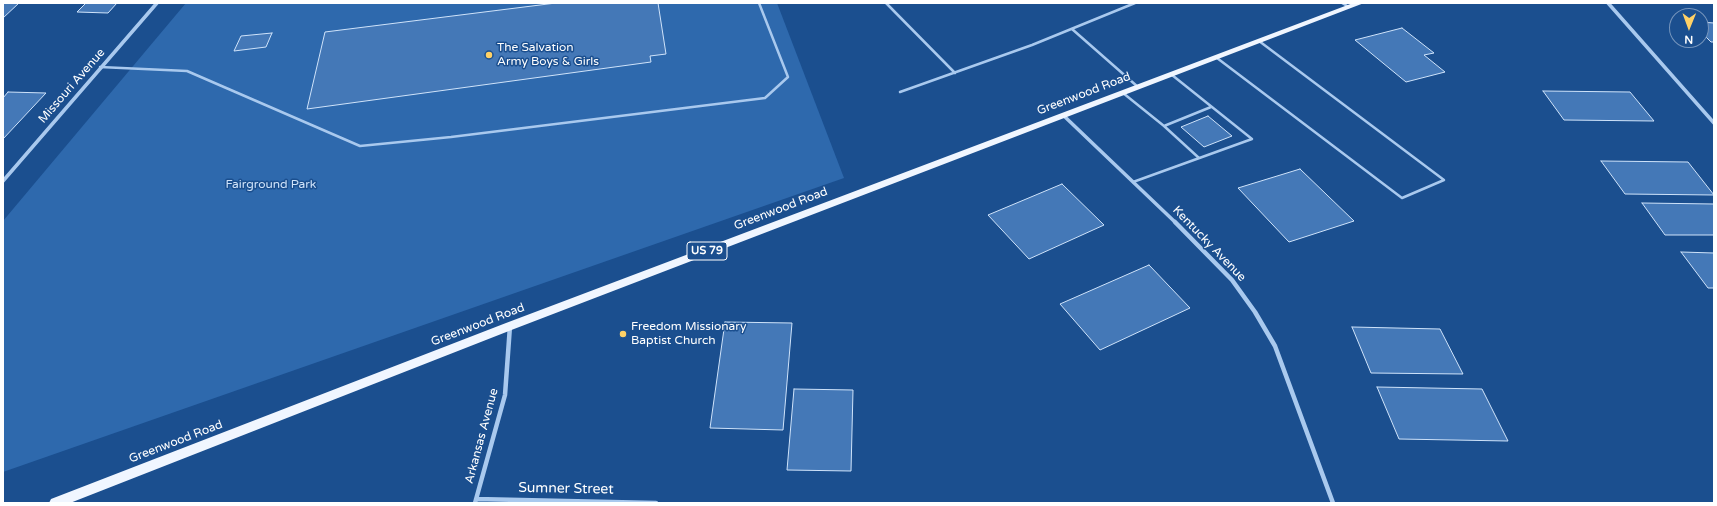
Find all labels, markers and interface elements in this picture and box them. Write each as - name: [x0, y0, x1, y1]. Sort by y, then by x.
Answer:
- north arrow: [1669, 8, 1709, 48]
- text: N: [1684, 33, 1693, 46]
- place label: The Salvation Army Boys & Girls: [497, 41, 599, 69]
- street label: Missouri Avenue: [36, 46, 108, 126]
- marker: The Salvation Army Boys & Girls: [484, 50, 494, 60]
- street label: Greenwood Road: [1035, 70, 1133, 118]
- park label: Fairground Park: [226, 178, 316, 192]
- street label: Greenwood Road: [732, 185, 830, 233]
- street label: Kentucky Avenue: [1169, 203, 1249, 285]
- road number: US 79: [687, 242, 727, 260]
- street label: Greenwood Road: [429, 301, 527, 349]
- place label: Freedom Missionary Baptist Church: [631, 320, 746, 348]
- marker: Freedom Missionary Baptist Church: [618, 329, 628, 339]
- street label: Arkansas Avenue: [462, 387, 502, 485]
- street label: Greenwood Road: [127, 418, 225, 466]
- street label: Sumner Street: [518, 480, 614, 498]

